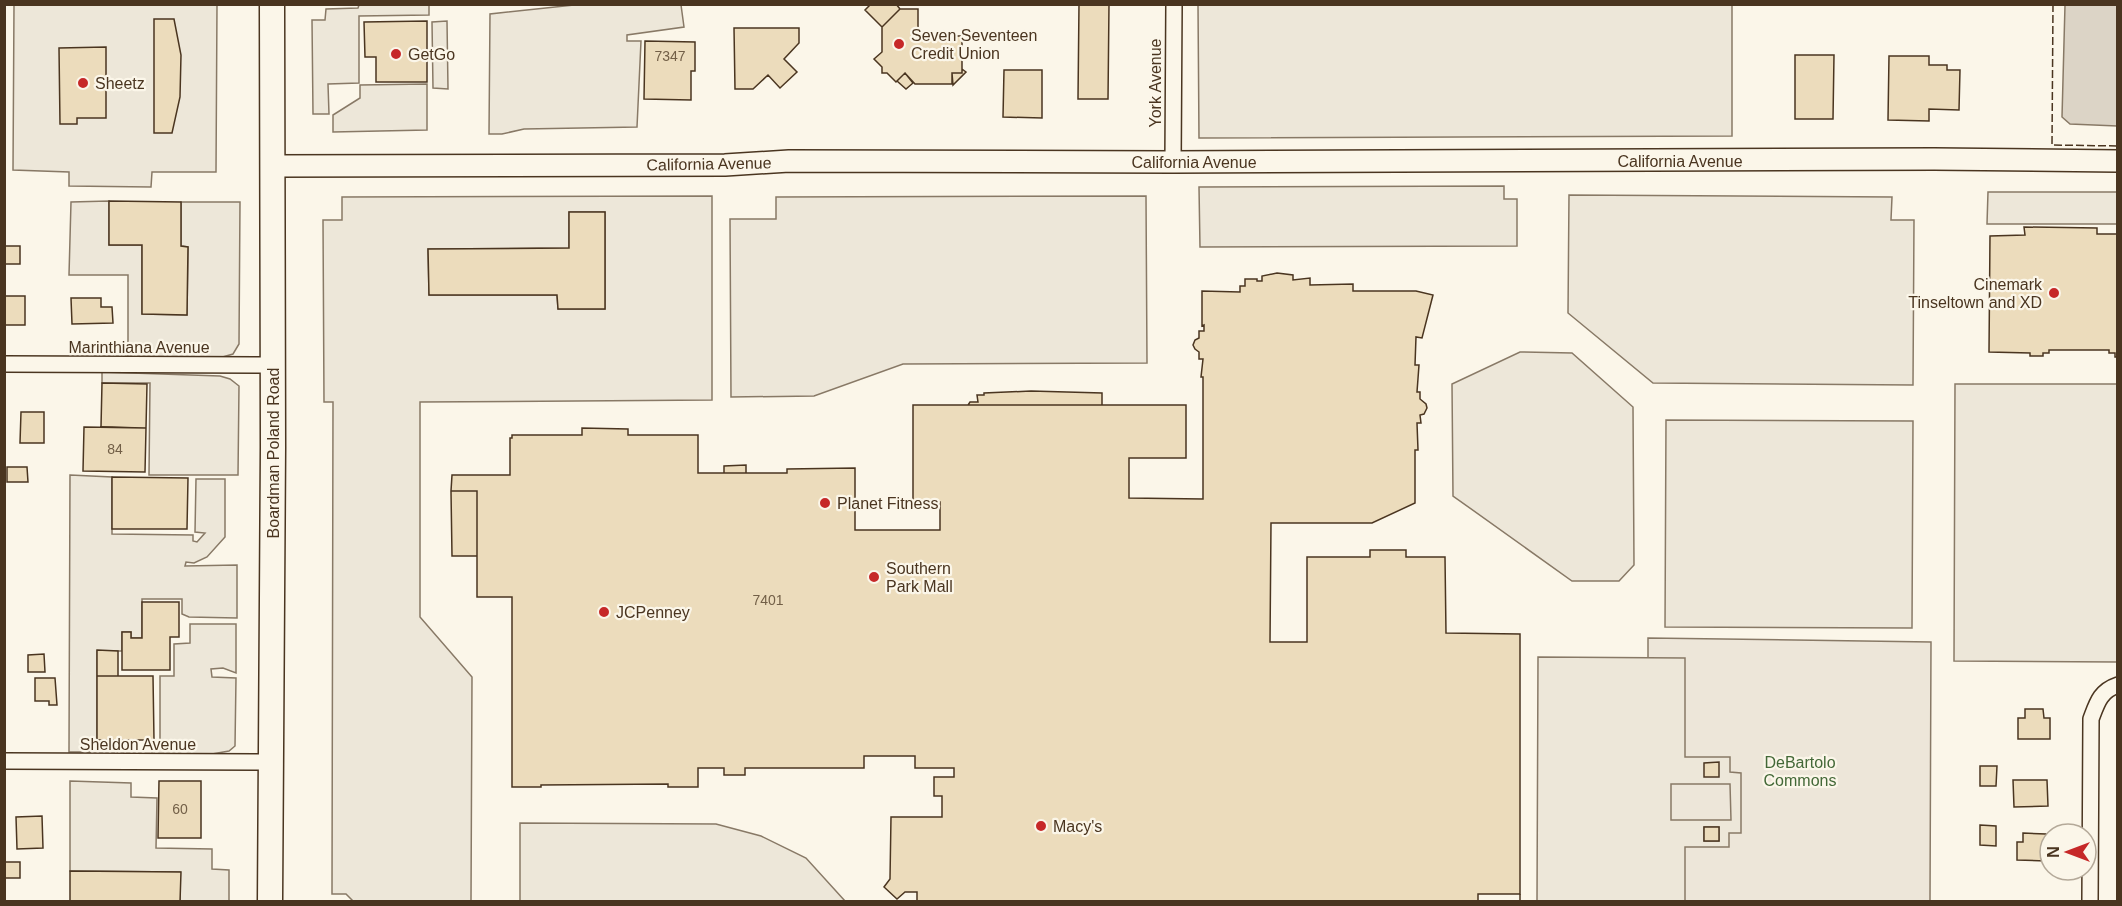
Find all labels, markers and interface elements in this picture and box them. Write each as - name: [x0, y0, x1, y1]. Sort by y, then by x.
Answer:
- place label: Seven Seventeen Credit Union: [911, 27, 1037, 62]
- marker: Seven Seventeen Credit Union: [892, 37, 906, 51]
- street label: York Avenue: [1147, 38, 1164, 127]
- place label: GetGo: [408, 46, 455, 63]
- marker: GetGo: [389, 47, 403, 61]
- house number: 7347: [654, 48, 686, 64]
- place label: Sheetz: [95, 75, 145, 92]
- marker: Sheetz: [76, 76, 90, 90]
- street label: California Avenue: [1617, 153, 1743, 170]
- street label: California Avenue: [646, 154, 772, 174]
- street label: California Avenue: [1131, 154, 1257, 171]
- place label: Cinemark Tinseltown and XD: [1908, 276, 2043, 311]
- marker: Cinemark Tinseltown and XD: [2047, 286, 2061, 300]
- street label: Marinthiana Avenue: [68, 339, 210, 356]
- street label: Boardman Poland Road: [265, 368, 282, 538]
- house number: 84: [107, 441, 123, 457]
- place label: Planet Fitness: [837, 495, 938, 512]
- marker: Planet Fitness: [818, 496, 832, 510]
- place label: Southern Park Mall: [886, 560, 953, 595]
- marker: Southern Park Mall: [867, 570, 881, 584]
- house number: 7401: [752, 592, 784, 608]
- place label: JCPenney: [616, 604, 690, 621]
- marker: JCPenney: [597, 605, 611, 619]
- street label: Sheldon Avenue: [80, 736, 196, 753]
- park label: DeBartolo Commons: [1764, 754, 1836, 789]
- house number: 60: [172, 801, 188, 817]
- place label: Macy's: [1053, 818, 1102, 835]
- marker: Macy's: [1034, 819, 1048, 833]
- north arrow: [2038, 822, 2098, 882]
- text: N: [2045, 846, 2062, 858]

